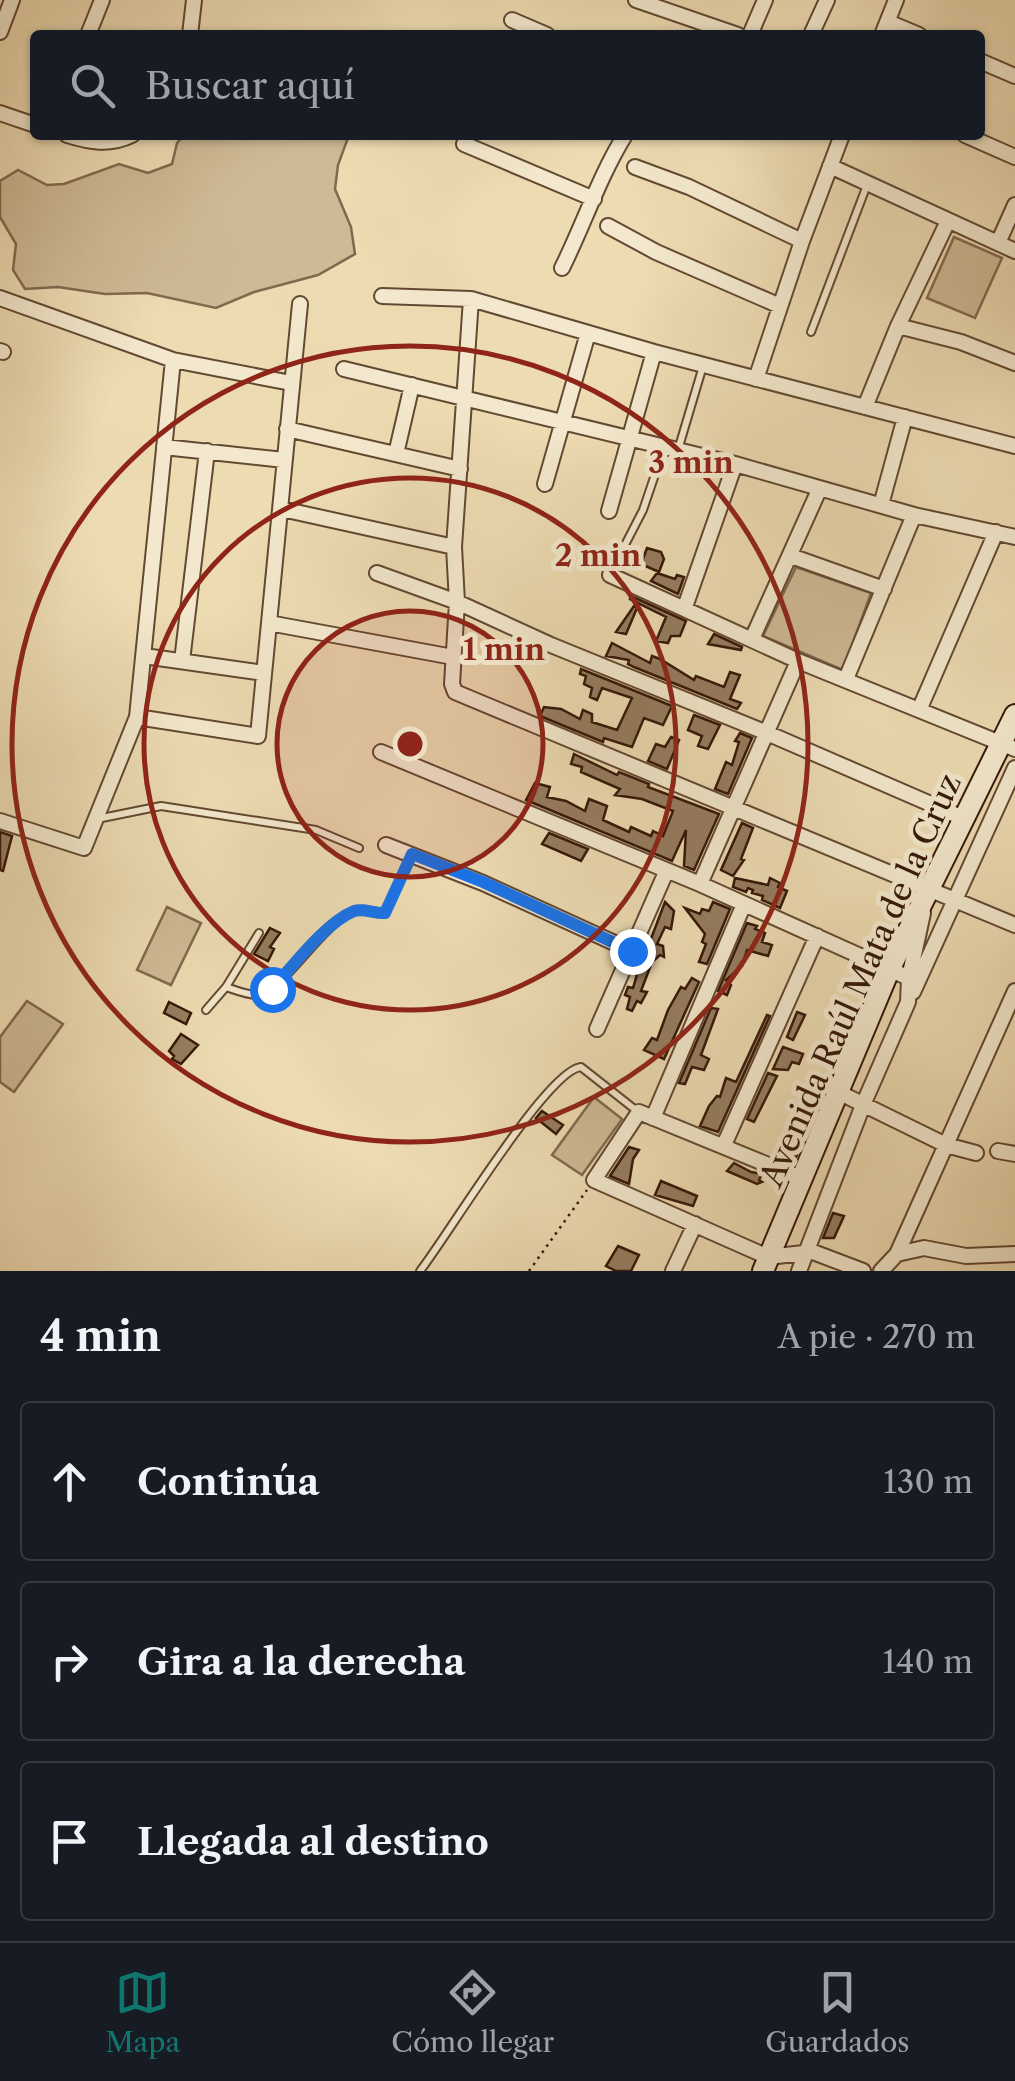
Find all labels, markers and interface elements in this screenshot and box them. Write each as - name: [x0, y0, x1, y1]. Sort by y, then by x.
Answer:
- search box: [30, 30, 985, 140]
- icon: search: [65, 58, 120, 113]
- text: Buscar aquí: [145, 62, 355, 109]
- text: 3 min: [648, 444, 734, 481]
- text: 2 min: [555, 537, 642, 574]
- text: 1 min: [463, 631, 546, 668]
- centre of rings: [392, 726, 428, 762]
- street label: Avenida Raúl Mata de la Cruz: [751, 767, 969, 1193]
- route end: [610, 929, 656, 975]
- route start: [250, 967, 296, 1013]
- text: 4 min: [40, 1310, 161, 1362]
- text: A pie · 270 m: [778, 1317, 975, 1356]
- icon: ahead: [42, 1454, 97, 1509]
- text: Continúa: [137, 1458, 320, 1505]
- text: 130 m: [883, 1462, 973, 1501]
- icon: right: [42, 1634, 97, 1689]
- text: Gira a la derecha: [137, 1638, 465, 1685]
- text: 140 m: [882, 1642, 973, 1681]
- icon: arrive: [42, 1814, 97, 1869]
- text: Llegada al destino: [137, 1818, 489, 1865]
- tab: Mapa: [105, 1965, 180, 2059]
- tab: Cómo llegar: [391, 1965, 554, 2059]
- tab: Guardados: [765, 1965, 910, 2059]

